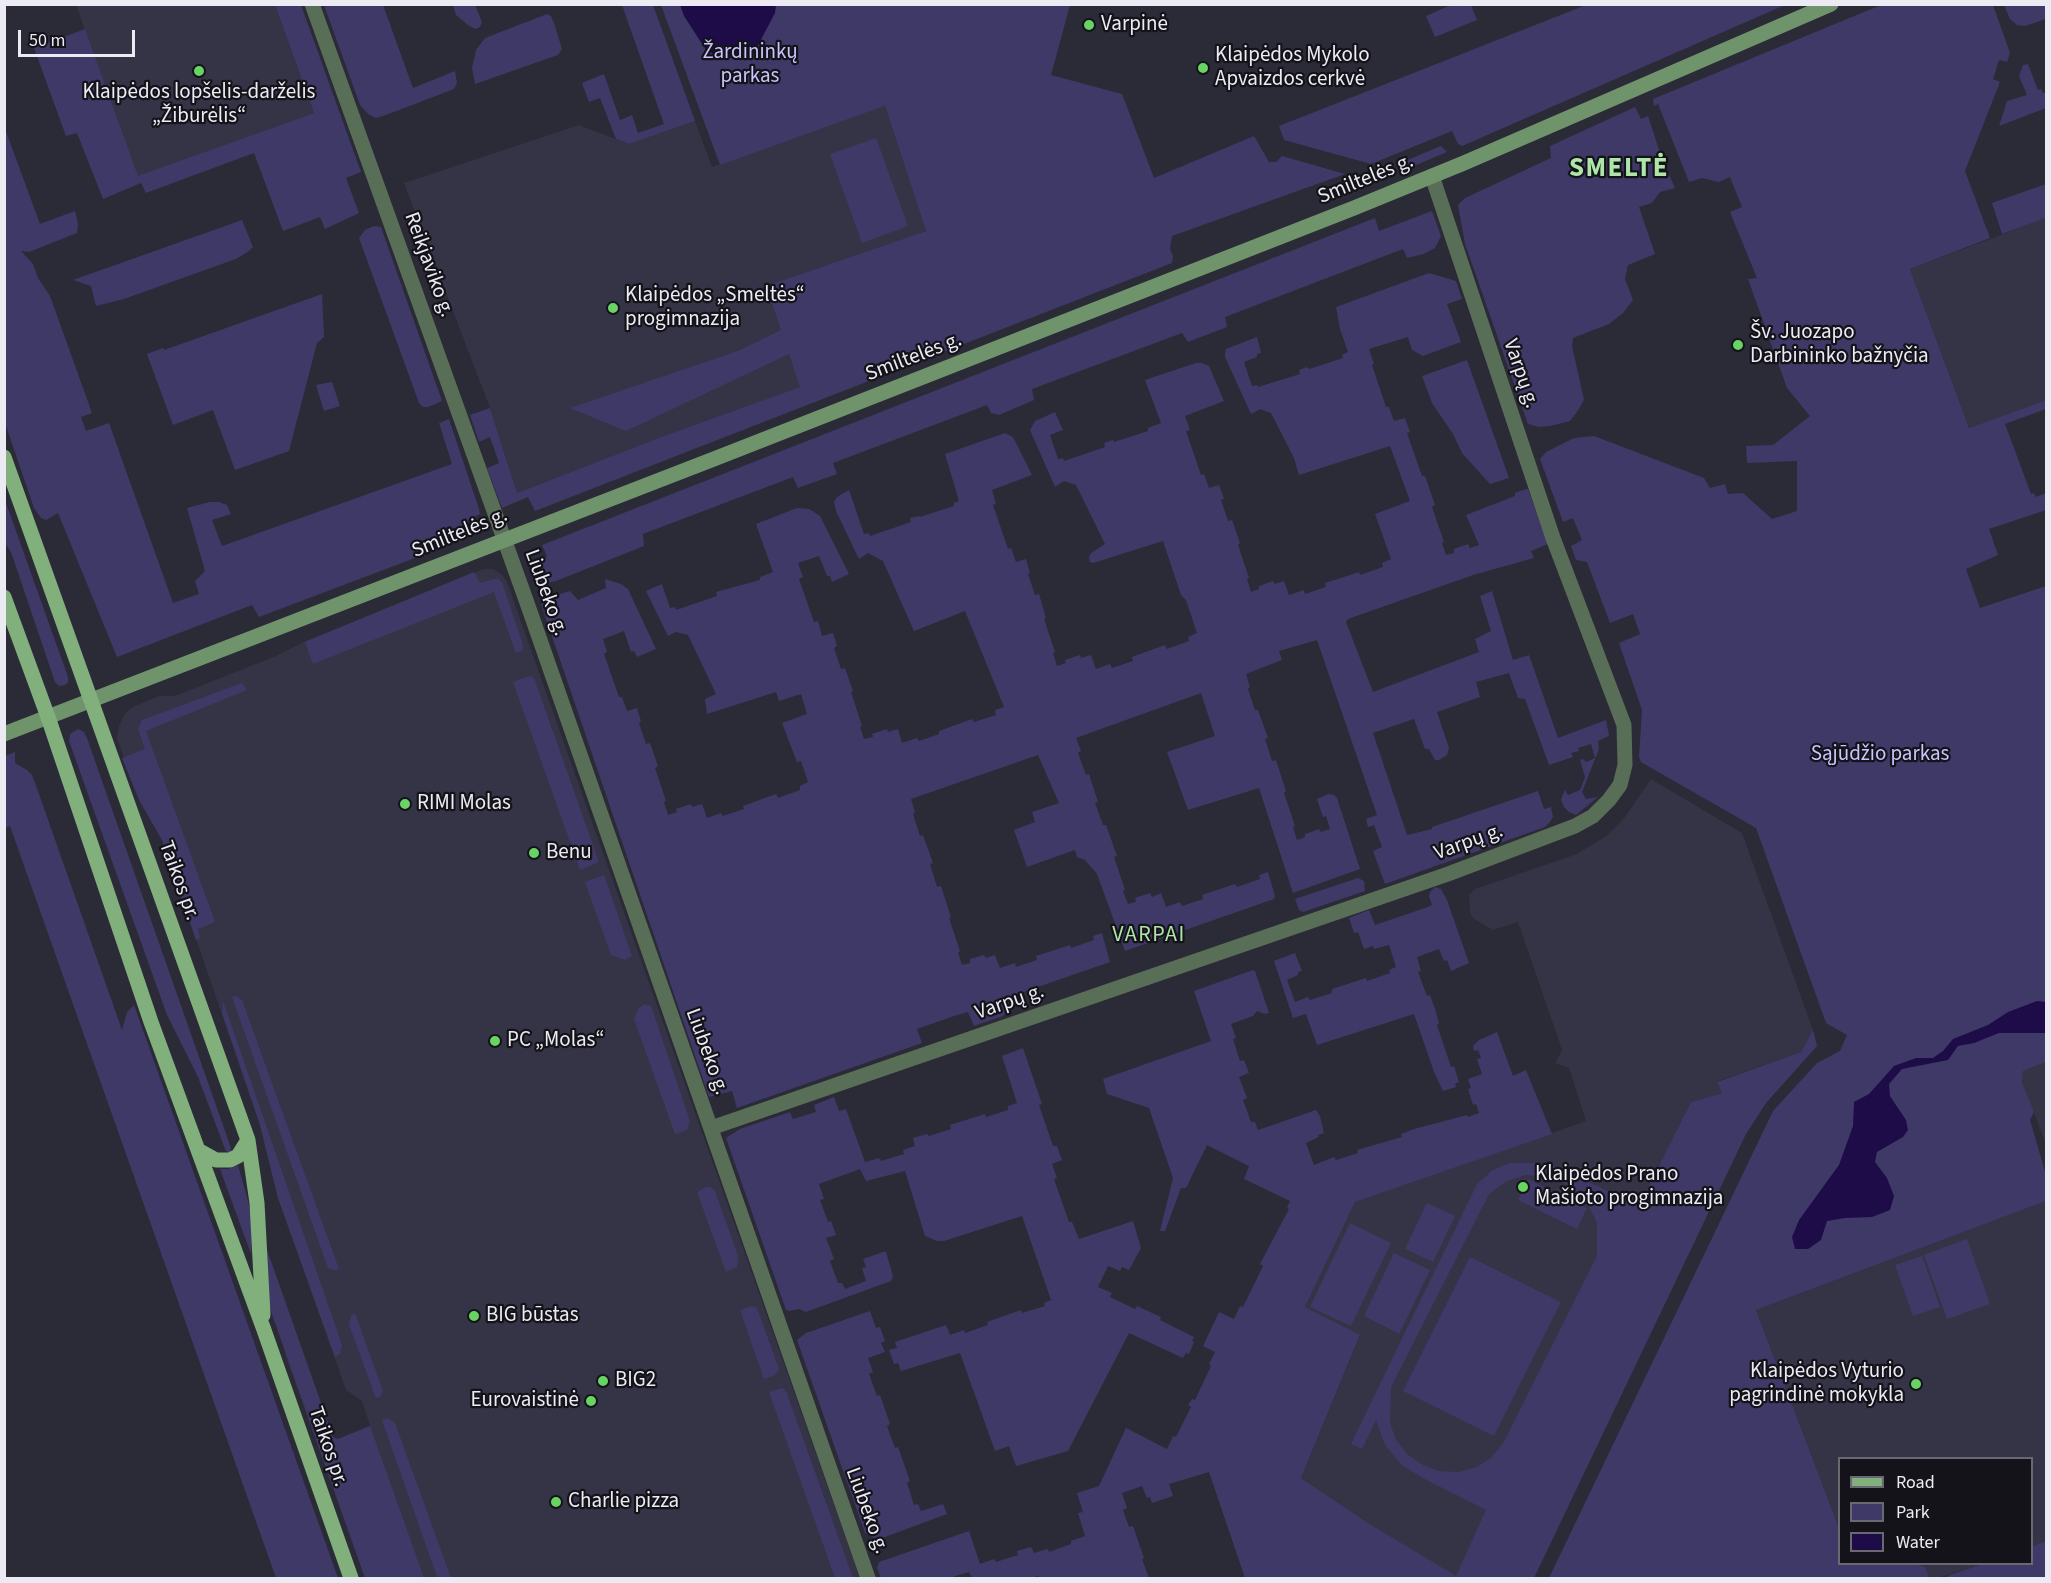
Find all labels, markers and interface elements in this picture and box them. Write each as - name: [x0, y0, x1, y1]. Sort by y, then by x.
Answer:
- place label: Varpinė: [1101, 12, 1168, 38]
- scale bar: [21, 18, 138, 56]
- marker: Varpinė: [1082, 18, 1096, 32]
- text: 50 m: [29, 28, 65, 53]
- park label: Žardininkų parkas: [702, 40, 798, 90]
- place label: Klaipėdos Mykolo Apvaizdos cerkvė: [1215, 43, 1370, 93]
- marker: Klaipėdos Mykolo Apvaizdos cerkvė: [1196, 61, 1210, 75]
- marker: Klaipėdos lopšelis-darželis „Žiburėlis“: [192, 64, 206, 78]
- place label: Klaipėdos lopšelis-darželis „Žiburėlis“: [83, 80, 315, 130]
- street label: Smiltelės g.: [1314, 149, 1418, 211]
- district label: SMELTĖ: [1569, 154, 1669, 186]
- street label: Reikjaviko g.: [397, 209, 459, 321]
- place label: Klaipėdos „Smeltės“ progimnazija: [625, 283, 805, 333]
- marker: Klaipėdos „Smeltės“ progimnazija: [606, 301, 620, 315]
- place label: Šv. Juozapo Darbininko bažnyčia: [1750, 320, 1929, 370]
- street label: Smiltelės g.: [862, 328, 966, 388]
- street label: Varpų g.: [1496, 336, 1544, 412]
- marker: Šv. Juozapo Darbininko bažnyčia: [1731, 338, 1745, 352]
- street label: Smiltelės g.: [408, 503, 512, 565]
- street label: Liubeko g.: [518, 546, 572, 640]
- park label: Sąjūdžio parkas: [1811, 742, 1949, 768]
- place label: RIMI Molas: [417, 791, 511, 817]
- marker: RIMI Molas: [398, 797, 412, 811]
- street label: Varpų g.: [1431, 819, 1507, 867]
- street label: Taikos pr.: [152, 838, 204, 924]
- place label: Benu: [546, 840, 592, 866]
- marker: Benu: [527, 846, 541, 860]
- district label: VARPAI: [1112, 923, 1186, 949]
- street label: Varpų g.: [972, 979, 1048, 1027]
- street label: Liubeko g.: [679, 1005, 733, 1099]
- place label: PC „Molas“: [507, 1028, 604, 1054]
- marker: PC „Molas“: [488, 1034, 502, 1048]
- place label: Klaipėdos Prano Mašioto progimnazija: [1535, 1162, 1723, 1212]
- marker: Klaipėdos Prano Mašioto progimnazija: [1516, 1180, 1530, 1194]
- place label: BIG būstas: [486, 1303, 578, 1329]
- marker: BIG būstas: [467, 1309, 481, 1323]
- place label: Klaipėdos Vyturio pagrindinė mokykla: [1729, 1359, 1904, 1409]
- place label: BIG2: [615, 1368, 656, 1394]
- marker: BIG2: [596, 1374, 610, 1388]
- marker: Klaipėdos Vyturio pagrindinė mokykla: [1909, 1377, 1923, 1391]
- place label: Eurovaistinė: [470, 1388, 579, 1414]
- marker: Eurovaistinė: [584, 1394, 598, 1408]
- street label: Taikos pr.: [302, 1404, 352, 1490]
- legend: [1838, 1457, 2033, 1565]
- street label: Liubeko g.: [839, 1464, 893, 1558]
- text: Road: [1896, 1470, 1935, 1495]
- place label: Charlie pizza: [568, 1489, 679, 1515]
- marker: Charlie pizza: [549, 1495, 563, 1509]
- text: Park: [1896, 1500, 1930, 1525]
- text: Water: [1896, 1530, 1940, 1555]

